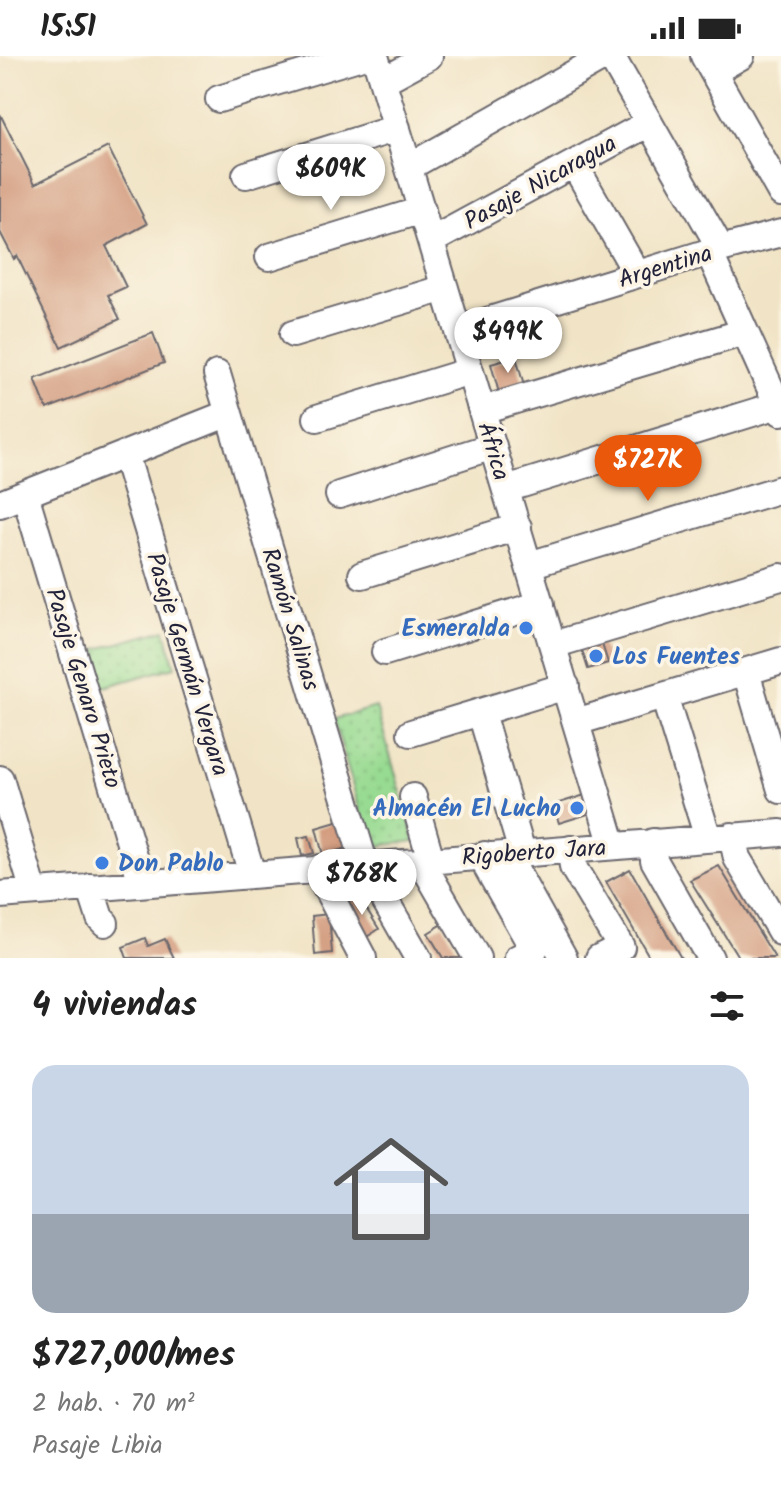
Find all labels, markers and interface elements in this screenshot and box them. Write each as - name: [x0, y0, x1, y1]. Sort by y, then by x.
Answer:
- text: 15:51: [40, 4, 96, 52]
- street label: Pasaje Nicaragua: [457, 125, 624, 241]
- pin: $609K: [275, 144, 387, 212]
- text: $609K: [295, 149, 367, 191]
- street label: Argentina: [614, 235, 717, 300]
- pin: $499K: [452, 307, 564, 375]
- text: $499K: [472, 312, 544, 354]
- street label: África: [465, 417, 520, 485]
- pin: $727K: [592, 435, 704, 503]
- text: $727K: [613, 440, 683, 482]
- street label: Ramón Salinas: [249, 543, 330, 696]
- street label: Pasaje Germán Vergara: [134, 548, 239, 781]
- street label: Pasaje Genaro Prieto: [34, 583, 132, 794]
- place label: Esmeralda: [402, 610, 510, 649]
- marker: Esmeralda: [517, 619, 535, 637]
- place label: Los Fuentes: [612, 638, 740, 677]
- marker: Los Fuentes: [587, 647, 605, 665]
- place label: Almacén El Lucho: [373, 790, 561, 829]
- marker: Almacén El Lucho: [568, 799, 586, 817]
- street label: Rigoberto Jara: [461, 829, 608, 878]
- place label: Don Pablo: [118, 845, 224, 884]
- pin: $768K: [306, 849, 418, 917]
- marker: Don Pablo: [93, 854, 111, 872]
- text: $768K: [326, 854, 398, 896]
- text: 4 viviendas: [32, 979, 197, 1033]
- icon: filters: [705, 984, 749, 1028]
- icon: home: [319, 1117, 463, 1261]
- text: $727,000/mes: [32, 1329, 235, 1383]
- text: 2 hab. · 70 m²: [32, 1383, 195, 1425]
- text: Pasaje Libia: [32, 1425, 163, 1467]

